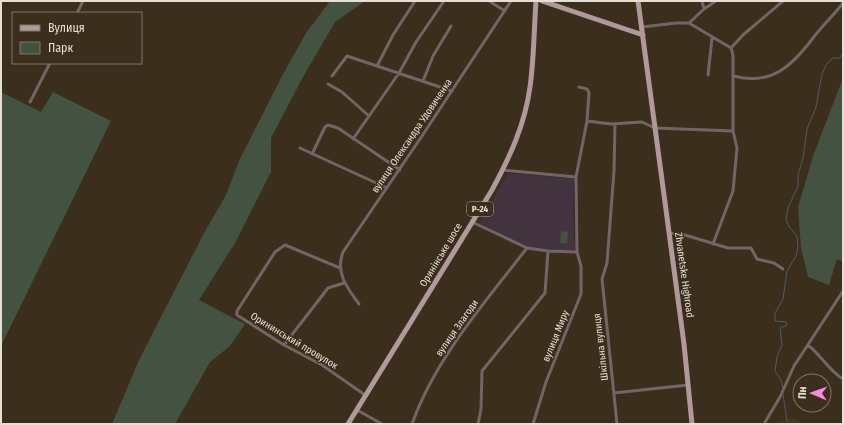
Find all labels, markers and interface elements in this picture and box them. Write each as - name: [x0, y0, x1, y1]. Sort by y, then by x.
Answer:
- legend: [12, 12, 142, 64]
- text: Вулиця: [48, 21, 85, 35]
- text: Парк: [48, 41, 74, 55]
- street label: вулиця Олександра Удовиченка: [369, 77, 455, 195]
- road number: Р-24: [467, 202, 493, 216]
- street label: Оринінське шосе: [416, 220, 465, 289]
- street label: Zhvanetske Highroad: [672, 232, 696, 318]
- street label: вулиця Злагоди: [433, 297, 481, 359]
- street label: вулиця Миру: [540, 308, 572, 364]
- street label: Орининський провулок: [248, 310, 340, 372]
- street label: Шкільна вулиця: [590, 313, 611, 382]
- north arrow: [792, 373, 832, 413]
- text: Пн: [796, 386, 809, 399]

